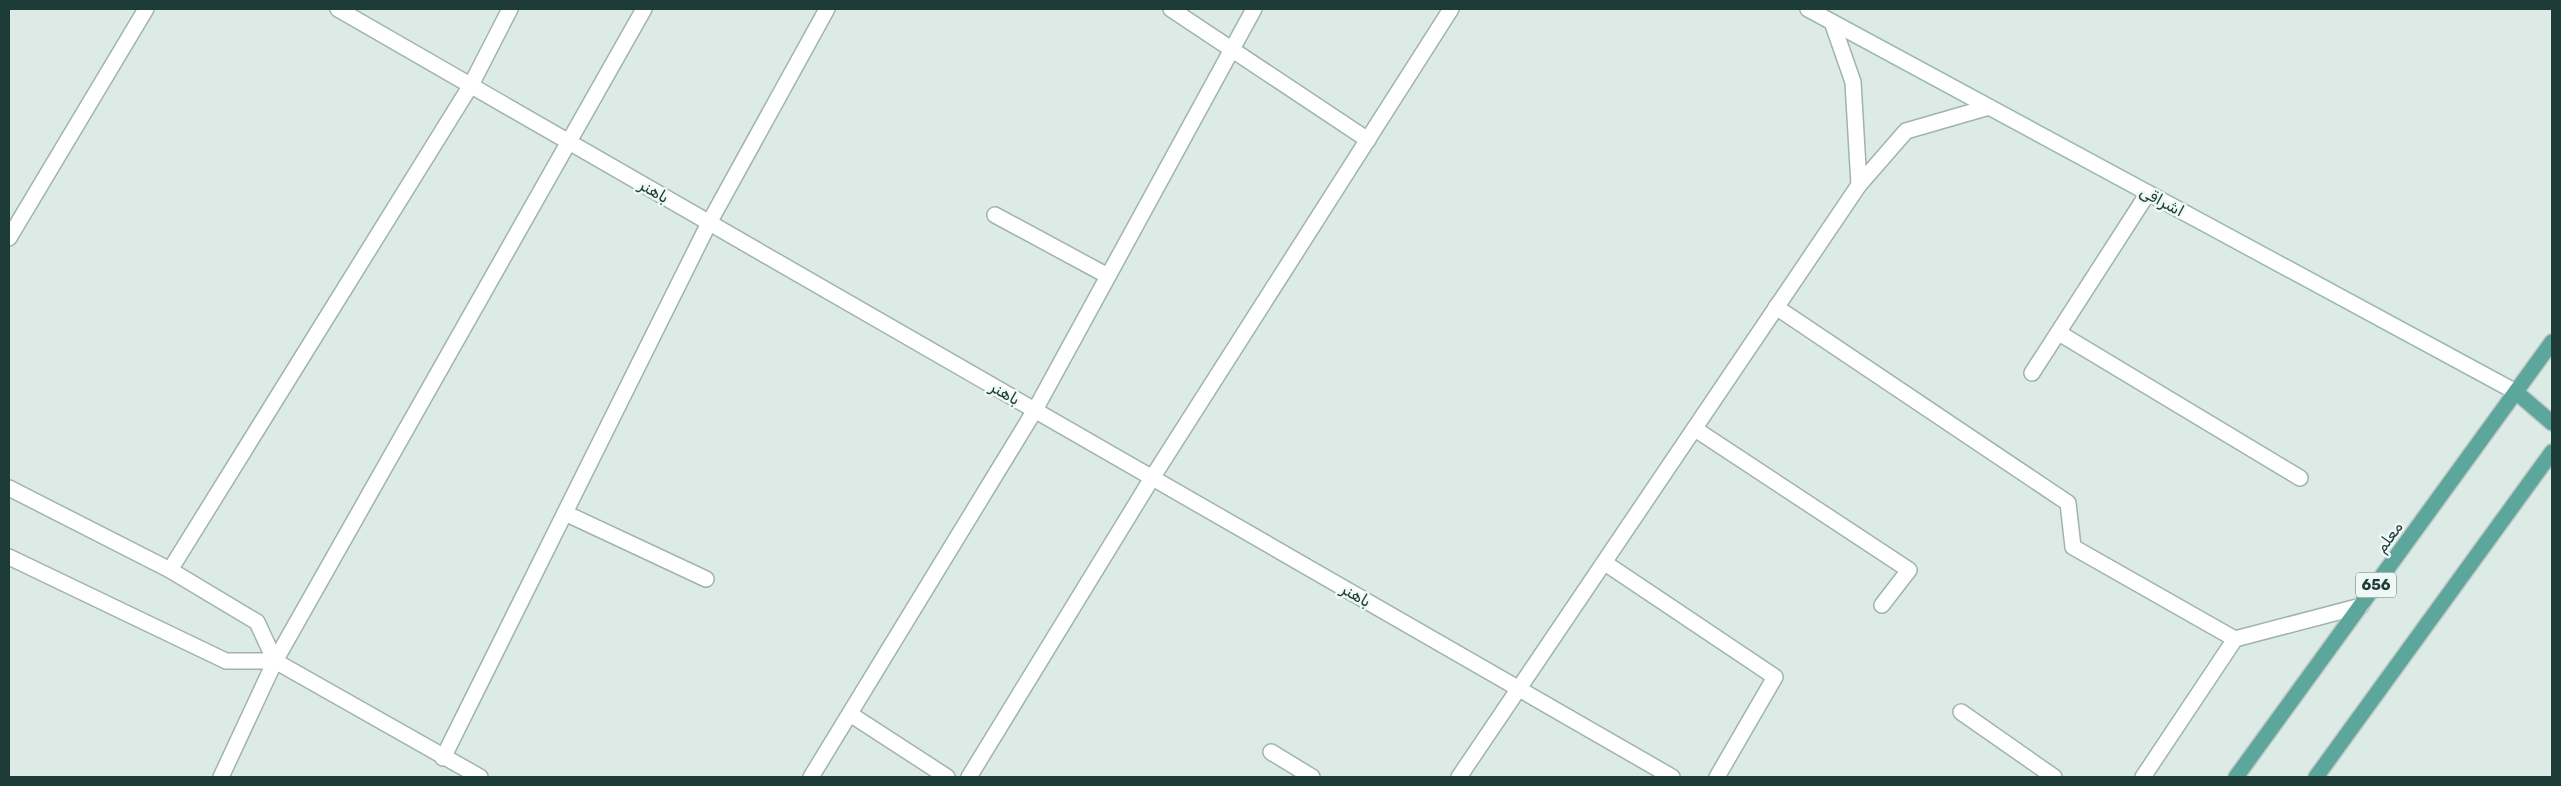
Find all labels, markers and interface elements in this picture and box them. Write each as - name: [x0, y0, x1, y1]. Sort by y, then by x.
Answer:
- street label: باهنر: [634, 174, 672, 208]
- street label: اشراقی: [2136, 182, 2187, 221]
- street label: باهنر: [985, 376, 1023, 410]
- street label: معلم: [2371, 518, 2407, 557]
- road number: 656: [2356, 572, 2396, 598]
- street label: باهنر: [1336, 578, 1374, 612]

